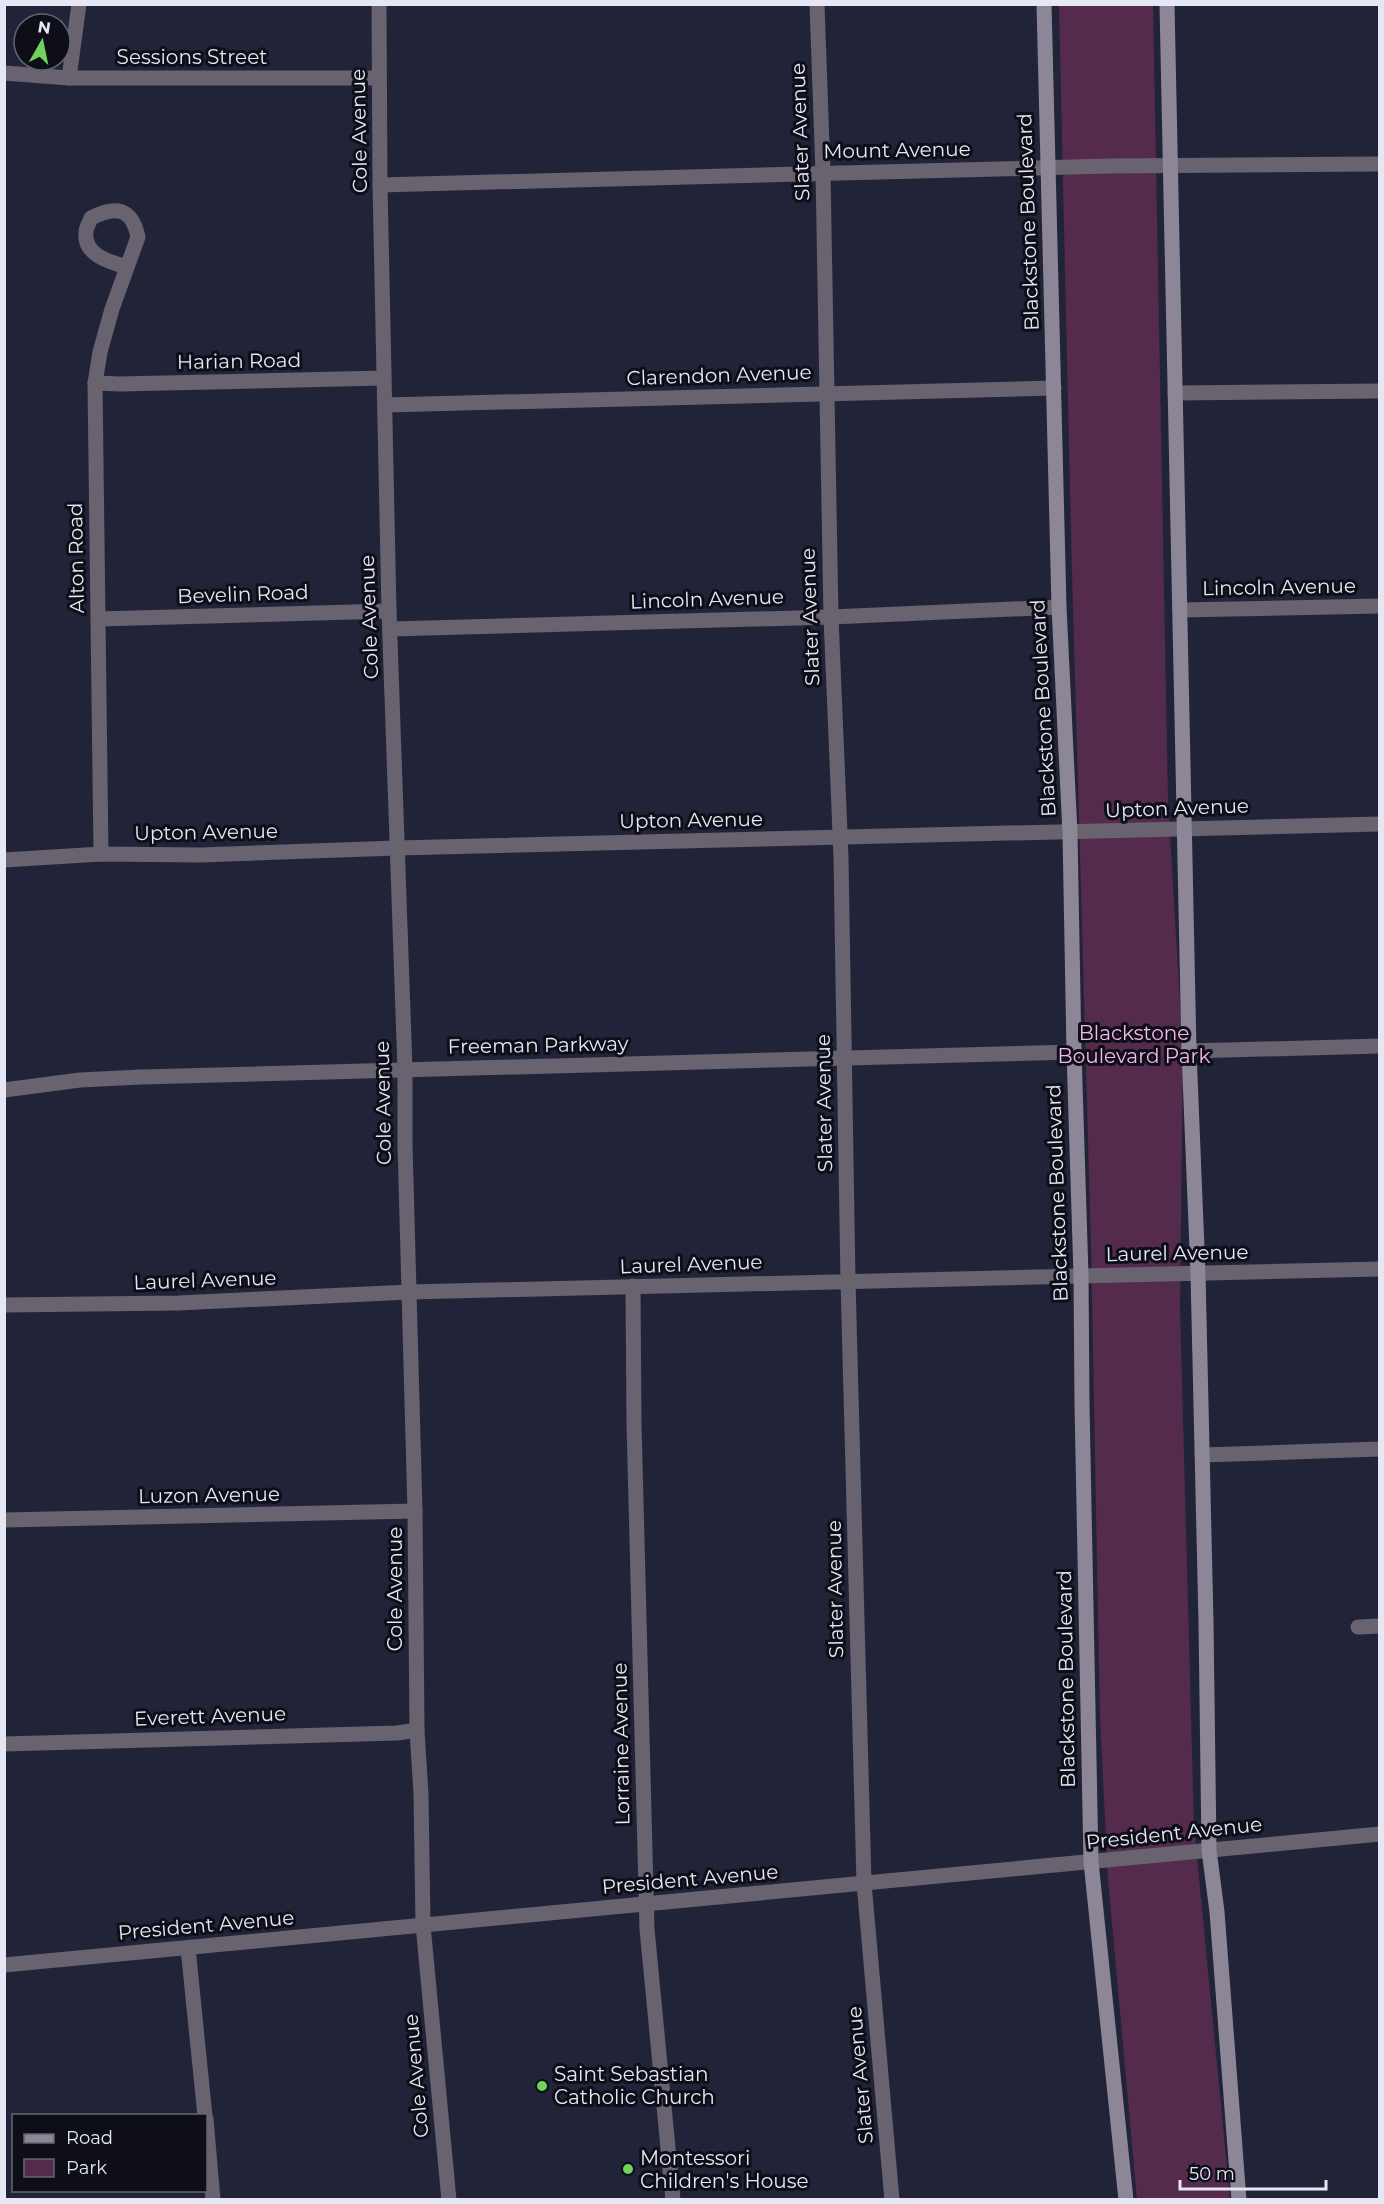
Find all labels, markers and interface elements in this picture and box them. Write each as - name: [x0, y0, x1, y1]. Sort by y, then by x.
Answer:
- north arrow: [12, 12, 72, 72]
- text: N: [36, 17, 52, 38]
- street label: Sessions Street: [117, 45, 267, 69]
- street label: Slater Avenue: [786, 63, 814, 201]
- street label: Cole Avenue: [346, 69, 372, 193]
- street label: Blackstone Boulevard: [1012, 113, 1044, 331]
- street label: Mount Avenue: [823, 137, 971, 163]
- street label: Harian Road: [177, 348, 301, 374]
- street label: Clarendon Avenue: [626, 360, 812, 390]
- street label: Alton Road: [63, 502, 89, 614]
- street label: Slater Avenue: [796, 548, 824, 686]
- street label: Cole Avenue: [355, 554, 383, 680]
- street label: Lincoln Avenue: [1202, 574, 1356, 600]
- street label: Bevelin Road: [177, 580, 309, 608]
- street label: Lincoln Avenue: [630, 584, 784, 614]
- street label: Blackstone Boulevard: [1025, 599, 1061, 817]
- street label: Upton Avenue: [1105, 793, 1249, 823]
- street label: Upton Avenue: [619, 807, 763, 833]
- street label: Upton Avenue: [134, 819, 278, 845]
- park label: Blackstone Boulevard Park: [1058, 1021, 1210, 1068]
- street label: Freeman Parkway: [447, 1031, 629, 1059]
- street label: Slater Avenue: [811, 1034, 837, 1172]
- street label: Cole Avenue: [370, 1041, 396, 1165]
- street label: Blackstone Boulevard: [1041, 1084, 1073, 1302]
- street label: Laurel Avenue: [1105, 1240, 1249, 1266]
- street label: Laurel Avenue: [619, 1250, 763, 1278]
- street label: Laurel Avenue: [133, 1266, 277, 1294]
- street label: Luzon Avenue: [138, 1482, 280, 1508]
- street label: Slater Avenue: [822, 1520, 848, 1658]
- street label: Cole Avenue: [383, 1527, 407, 1651]
- street label: Blackstone Boulevard: [1052, 1570, 1080, 1788]
- street label: Lorraine Avenue: [608, 1662, 634, 1826]
- street label: Everett Avenue: [133, 1701, 287, 1731]
- street label: President Avenue: [1085, 1812, 1263, 1854]
- street label: President Avenue: [601, 1859, 779, 1899]
- street label: President Avenue: [117, 1905, 295, 1945]
- street label: Slater Avenue: [842, 2005, 878, 2145]
- street label: Cole Avenue: [399, 2013, 433, 2139]
- place label: Saint Sebastian Catholic Church: [554, 2062, 715, 2109]
- marker: Saint Sebastian Catholic Church: [535, 2079, 549, 2093]
- legend: [12, 2114, 207, 2192]
- text: Road: [66, 2127, 113, 2149]
- place label: Montessori Children's House: [640, 2146, 809, 2193]
- scale bar: [1180, 2153, 1326, 2191]
- text: Park: [66, 2157, 107, 2179]
- marker: Montessori Children's House: [621, 2162, 635, 2176]
- text: 50 m: [1189, 2163, 1235, 2185]

